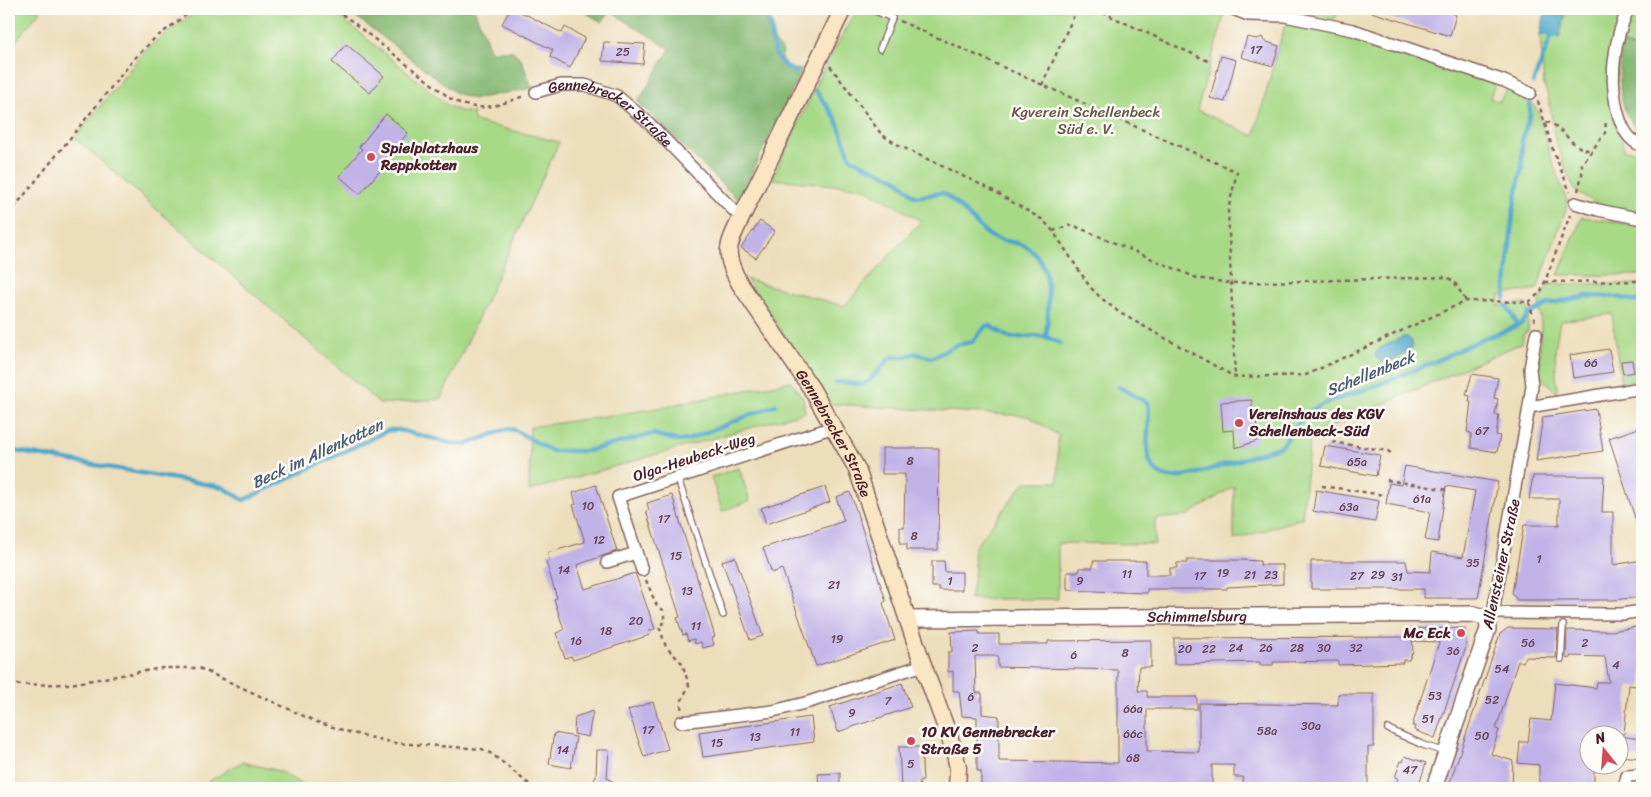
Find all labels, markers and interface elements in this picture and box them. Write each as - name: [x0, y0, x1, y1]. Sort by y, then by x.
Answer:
- house number: 17: [1250, 39, 1263, 61]
- house number: 25: [616, 41, 630, 63]
- street label: Gennebrecker Straße: [545, 71, 679, 153]
- park label: Kgverein Schellenbeck Süd e. V.: [1011, 99, 1161, 142]
- place label: Spielplatzhaus Reppkotten: [380, 135, 479, 178]
- marker: Spielplatzhaus Reppkotten: [365, 151, 377, 163]
- water label: Schellenbeck: [1321, 342, 1421, 404]
- house number: 66: [1584, 352, 1598, 374]
- street label: Gennebrecker Straße: [789, 364, 879, 501]
- place label: Vereinshaus des KGV Schellenbeck-Süd: [1248, 401, 1385, 444]
- water label: Beck im Allenkotten: [246, 409, 390, 497]
- marker: Vereinshaus des KGV Schellenbeck-Süd: [1233, 417, 1245, 429]
- house number: 67: [1475, 420, 1490, 442]
- street label: Olga-Heubeck-Weg: [629, 425, 759, 489]
- house number: 8: [906, 450, 914, 472]
- house number: 65a: [1347, 451, 1367, 473]
- house number: 61a: [1413, 488, 1431, 510]
- house number: 10: [582, 495, 595, 517]
- house number: 63a: [1339, 496, 1359, 518]
- street label: Allensteiner Straße: [1474, 496, 1528, 633]
- house number: 17: [658, 508, 671, 530]
- house number: 8: [910, 525, 918, 547]
- house number: 12: [593, 529, 605, 551]
- house number: 15: [670, 545, 682, 567]
- house number: 1: [1536, 548, 1542, 570]
- house number: 35: [1466, 552, 1480, 574]
- house number: 14: [558, 559, 571, 581]
- house number: 19: [1217, 562, 1229, 584]
- house number: 11: [1122, 563, 1132, 585]
- house number: 21: [1244, 564, 1256, 586]
- house number: 23: [1264, 564, 1278, 586]
- house number: 29: [1371, 564, 1385, 586]
- house number: 17: [1194, 565, 1207, 587]
- house number: 27: [1350, 565, 1365, 587]
- house number: 31: [1391, 566, 1403, 588]
- house number: 1: [947, 570, 953, 592]
- house number: 9: [1076, 570, 1084, 592]
- house number: 21: [828, 574, 840, 596]
- house number: 13: [681, 580, 693, 602]
- street label: Schimmelsburg: [1147, 603, 1247, 630]
- house number: 20: [629, 610, 644, 632]
- house number: 11: [691, 615, 701, 637]
- house number: 18: [600, 620, 612, 642]
- place label: Mc Eck: [1403, 620, 1451, 646]
- marker: Mc Eck: [1455, 627, 1467, 639]
- house number: 19: [831, 628, 843, 650]
- house number: 16: [570, 630, 582, 652]
- house number: 56: [1521, 632, 1535, 654]
- house number: 2: [1582, 632, 1589, 654]
- house number: 2: [972, 637, 979, 659]
- house number: 24: [1229, 637, 1244, 659]
- house number: 26: [1259, 637, 1273, 659]
- house number: 28: [1290, 637, 1304, 659]
- house number: 30: [1317, 637, 1331, 659]
- house number: 32: [1349, 637, 1363, 659]
- house number: 20: [1178, 638, 1193, 660]
- house number: 22: [1202, 638, 1216, 660]
- house number: 36: [1446, 640, 1460, 662]
- house number: 8: [1121, 642, 1129, 664]
- house number: 6: [1071, 644, 1078, 666]
- house number: 4: [1612, 654, 1620, 676]
- house number: 54: [1495, 658, 1510, 680]
- house number: 53: [1428, 685, 1442, 707]
- house number: 6: [968, 686, 975, 708]
- house number: 52: [1485, 689, 1499, 711]
- house number: 7: [885, 690, 893, 712]
- house number: 66a: [1123, 698, 1143, 720]
- house number: 9: [848, 702, 856, 724]
- house number: 51: [1422, 708, 1434, 730]
- house number: 30a: [1301, 715, 1321, 737]
- house number: 17: [642, 719, 655, 741]
- place label: 10 KV Gennebrecker Straße 5: [920, 719, 1056, 762]
- house number: 58a: [1257, 720, 1277, 742]
- house number: 11: [790, 721, 800, 743]
- house number: 66c: [1123, 723, 1143, 745]
- north arrow: [1578, 724, 1628, 774]
- house number: 50: [1475, 725, 1490, 747]
- text: N: [1591, 725, 1609, 752]
- house number: 13: [749, 726, 761, 748]
- house number: 15: [711, 732, 723, 754]
- marker: 10 KV Gennebrecker Straße 5: [905, 735, 917, 747]
- house number: 14: [557, 739, 570, 761]
- house number: 68: [1126, 747, 1140, 769]
- house number: 5: [907, 753, 915, 775]
- house number: 47: [1403, 759, 1418, 781]

